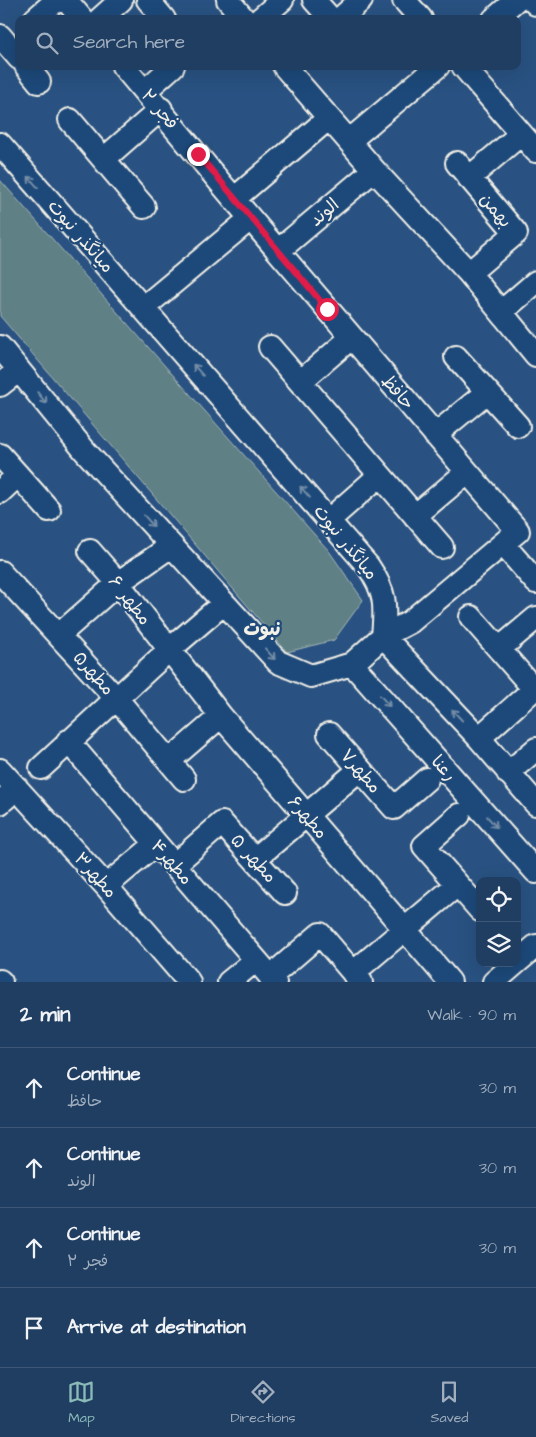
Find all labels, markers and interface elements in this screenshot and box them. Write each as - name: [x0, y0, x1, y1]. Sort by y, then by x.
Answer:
- search box: [15, 15, 521, 70]
- icon: search: [33, 29, 61, 57]
- text: Search here: [73, 29, 185, 56]
- street label: فجر ۲: [135, 84, 184, 135]
- route end: [187, 143, 210, 166]
- one-way arrow: [28, 175, 39, 188]
- street label: بهمن: [474, 187, 518, 233]
- street label: الوند: [304, 192, 345, 232]
- street label: میانگذر نبوت: [42, 194, 120, 279]
- route start: [316, 298, 339, 321]
- one-way arrow: [192, 364, 203, 377]
- street label: حافظ: [375, 369, 420, 415]
- one-way arrow: [37, 392, 48, 405]
- one-way arrow: [299, 486, 310, 499]
- street label: میانگذر نبوت: [308, 499, 384, 585]
- one-way arrow: [143, 515, 155, 528]
- street label: مطهر ۶: [102, 570, 157, 631]
- district label: نبوت: [244, 616, 281, 643]
- street label: مطهر۵: [67, 646, 120, 701]
- one-way arrow: [264, 647, 276, 660]
- one-way arrow: [379, 694, 390, 707]
- one-way arrow: [451, 709, 463, 722]
- street label: مطهر۷: [334, 744, 387, 799]
- street label: رعنا: [425, 750, 462, 787]
- street label: مطهر۶: [282, 790, 333, 844]
- one-way arrow: [486, 816, 498, 829]
- street label: مطهر ۵: [225, 828, 283, 889]
- street label: مطهر۴: [145, 834, 198, 890]
- street label: مطهر۳: [68, 847, 123, 904]
- map controls: [476, 877, 521, 967]
- button: locate: [476, 877, 521, 922]
- button: layers: [476, 922, 521, 967]
- text: 2 min: [20, 1000, 70, 1029]
- text: Walk · 90 m: [427, 1004, 516, 1026]
- text: Continue: [67, 1061, 141, 1088]
- icon: ahead: [20, 1074, 48, 1102]
- text: 30 m: [479, 1077, 516, 1099]
- text: حافظ: [67, 1090, 102, 1112]
- text: Continue: [67, 1141, 141, 1168]
- icon: ahead: [20, 1154, 48, 1182]
- text: 30 m: [479, 1157, 516, 1179]
- text: الوند: [67, 1170, 95, 1192]
- text: Continue: [67, 1221, 141, 1248]
- icon: ahead: [20, 1234, 48, 1262]
- text: 30 m: [479, 1237, 516, 1259]
- text: فجر ۲: [67, 1250, 108, 1272]
- icon: arrive: [20, 1314, 48, 1342]
- text: Arrive at destination: [67, 1314, 246, 1341]
- tab: Map: [67, 1378, 95, 1428]
- tab: Directions: [230, 1378, 295, 1428]
- tab: Saved: [430, 1378, 469, 1428]

